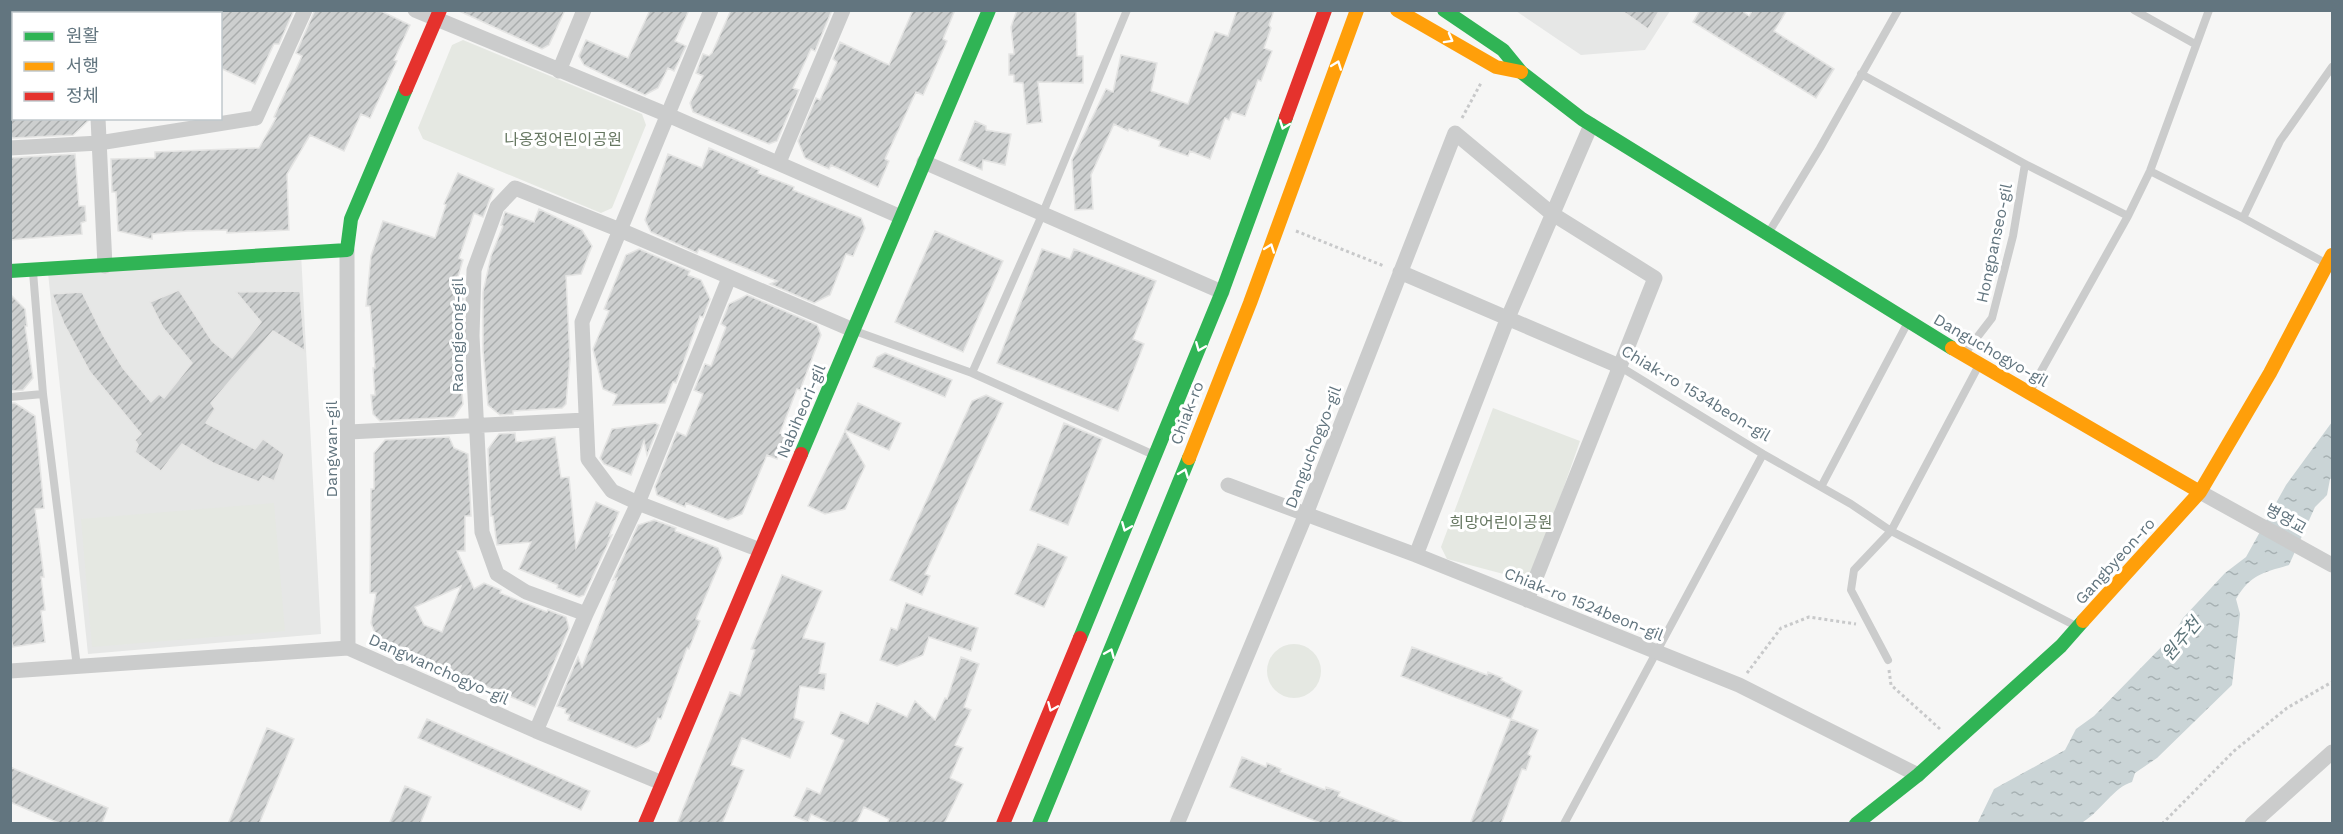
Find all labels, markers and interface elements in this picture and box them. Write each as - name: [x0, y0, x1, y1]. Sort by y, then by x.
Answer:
- legend: [12, 12, 222, 120]
- text: 원활: [66, 25, 99, 46]
- one-way arrow: [1442, 32, 1453, 43]
- text: 서행: [66, 55, 99, 76]
- one-way arrow: [1329, 60, 1342, 71]
- text: 정체: [66, 85, 99, 106]
- one-way arrow: [1278, 119, 1291, 130]
- park label: 나옹정어린이공원: [504, 130, 622, 149]
- street label: Hongpanseo-gil: [1972, 181, 2016, 305]
- one-way arrow: [1263, 243, 1275, 254]
- street label: Raongjeong-gil: [448, 277, 467, 393]
- street label: Danguchogyo-gil: [1930, 309, 2052, 391]
- one-way arrow: [1195, 340, 1207, 351]
- street label: Chiak-ro 1534beon-gil: [1618, 341, 1774, 445]
- street label: Nabiheori-gil: [773, 361, 829, 461]
- street label: Chiak-ro: [1166, 379, 1208, 447]
- street label: Danguchogyo-gil: [1281, 383, 1345, 511]
- street label: Dangwan-gil: [322, 400, 341, 497]
- one-way arrow: [1176, 468, 1189, 479]
- street label: 병영교: [2262, 500, 2310, 538]
- park label: 희망어린이공원: [1449, 513, 1553, 532]
- street label: Gangbyeon-ro: [2071, 514, 2159, 608]
- one-way arrow: [1121, 521, 1133, 532]
- street label: Chiak-ro 1524beon-gil: [1501, 563, 1667, 645]
- water label: 원주천: [2157, 611, 2207, 665]
- street label: Dangwanchogyo-gil: [366, 629, 512, 709]
- one-way arrow: [1103, 649, 1115, 660]
- one-way arrow: [1047, 701, 1059, 712]

